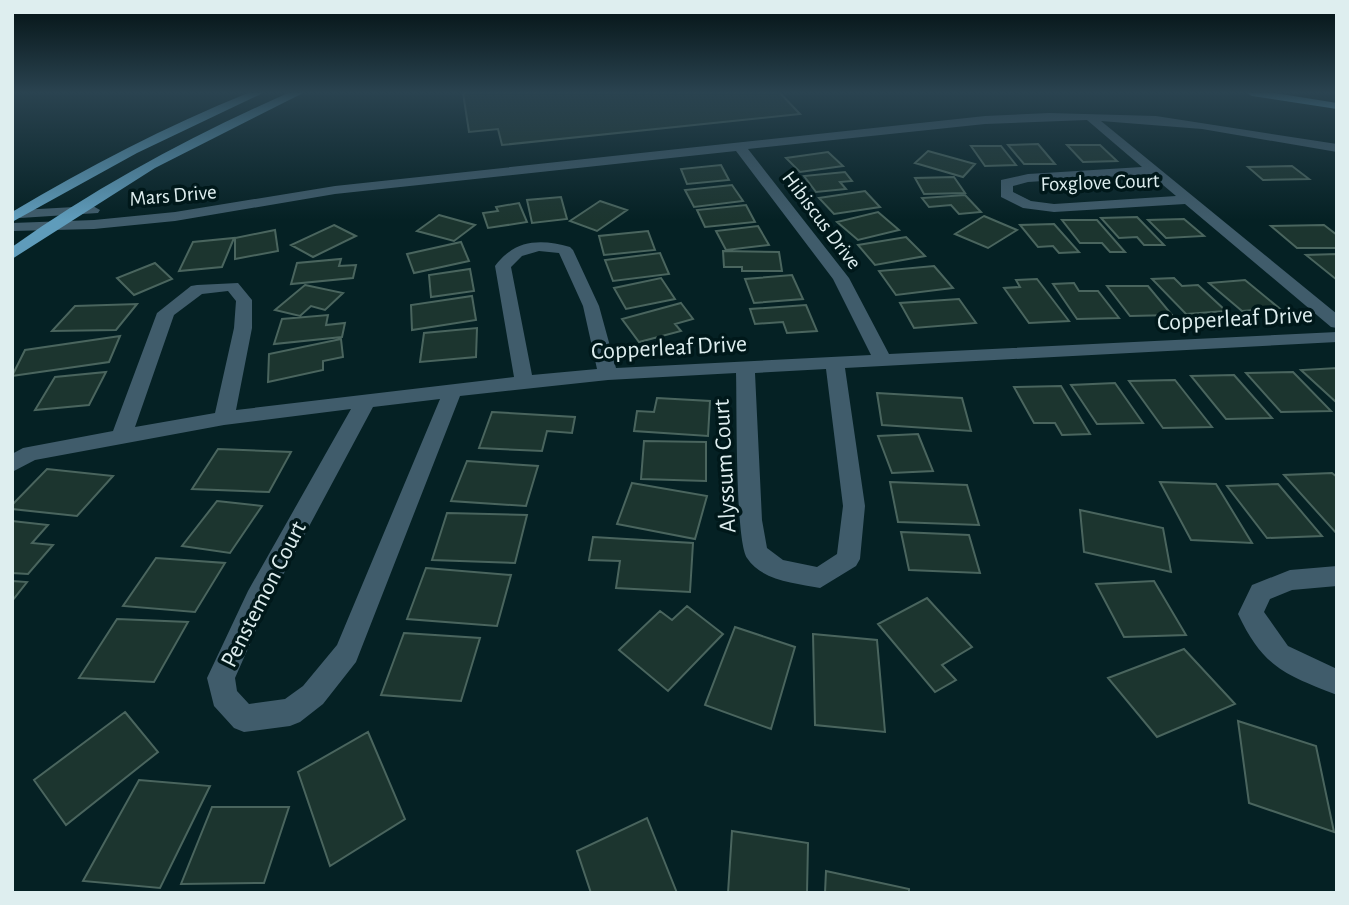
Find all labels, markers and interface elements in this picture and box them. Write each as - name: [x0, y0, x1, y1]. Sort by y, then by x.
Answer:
- street label: Hibiscus Drive: [778, 167, 865, 273]
- street label: Foxglove Court: [1040, 170, 1160, 195]
- street label: Mars Drive: [129, 181, 218, 210]
- street label: Copperleaf Drive: [1156, 303, 1314, 335]
- street label: Copperleaf Drive: [590, 332, 748, 364]
- street label: Alyssum Court: [709, 398, 740, 534]
- street label: Penstemon Court: [217, 517, 311, 671]

